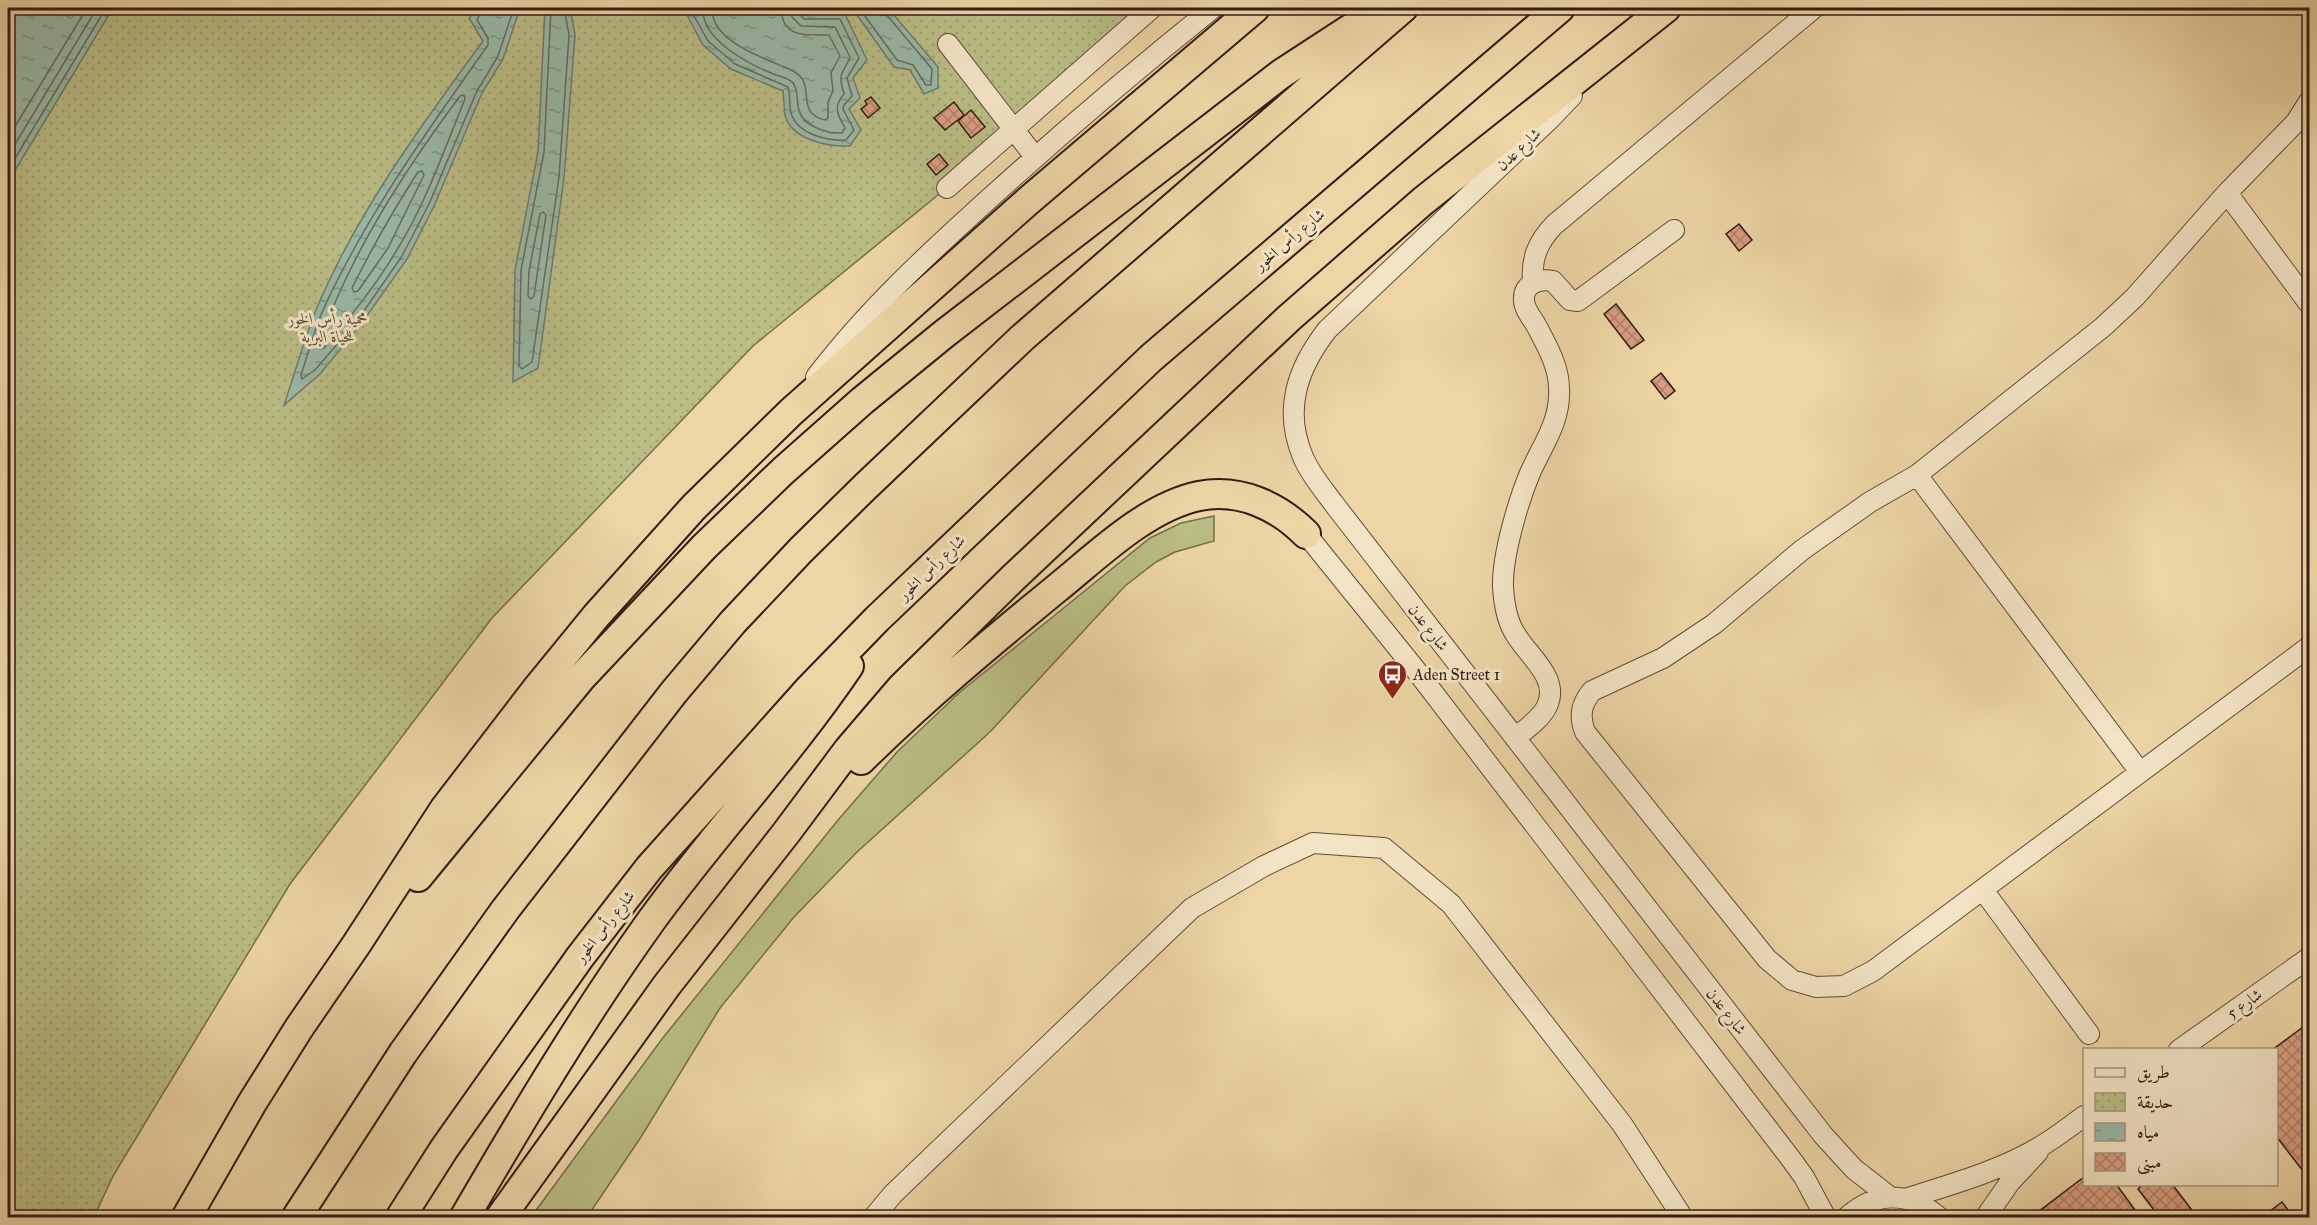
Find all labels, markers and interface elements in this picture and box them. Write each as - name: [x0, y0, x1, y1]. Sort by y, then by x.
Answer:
- street label: شارع عدن: [1492, 124, 1547, 178]
- street label: شارع رأس الخور: [1247, 203, 1331, 279]
- park label: محمية رأس الخور للحياة البرية: [287, 307, 368, 347]
- street label: شارع رأس الخور: [891, 529, 972, 608]
- street label: شارع عدن: [1401, 600, 1453, 657]
- bus stop icon: Aden Street 1: [1376, 658, 1408, 700]
- place label: Aden Street 1: [1412, 665, 1500, 684]
- street label: شارع رأس الخور: [568, 885, 642, 970]
- street label: شارع عدن: [1699, 984, 1751, 1041]
- street label: شارع 5: [2223, 985, 2268, 1026]
- legend: [2083, 1048, 2278, 1186]
- text: طريق: [2137, 1061, 2170, 1084]
- text: حديقة: [2137, 1091, 2173, 1113]
- text: مياه: [2137, 1121, 2159, 1143]
- text: مبنى: [2137, 1151, 2162, 1175]

